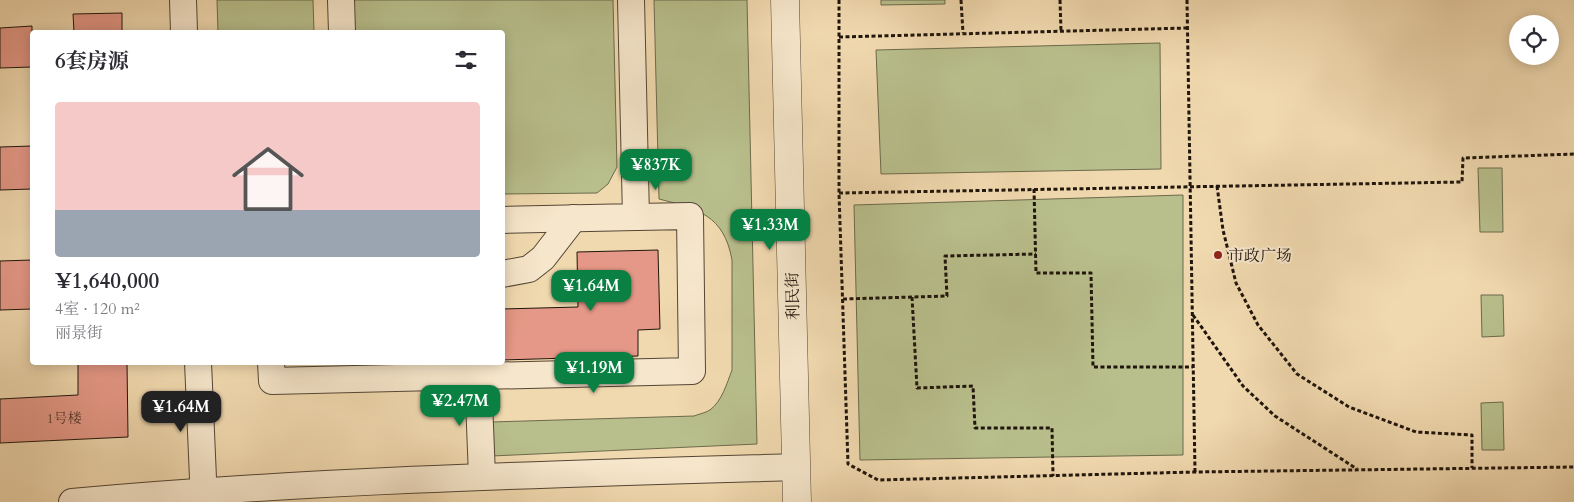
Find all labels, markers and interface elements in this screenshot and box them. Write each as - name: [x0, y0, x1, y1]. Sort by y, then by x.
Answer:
- map controls: [1509, 15, 1559, 65]
- button: locate: [1509, 15, 1559, 65]
- icon: filters: [452, 46, 480, 74]
- text: 6套房源: [55, 47, 129, 76]
- icon: home: [223, 134, 313, 224]
- pin: ¥837K: [621, 148, 691, 191]
- text: ¥837K: [631, 154, 681, 176]
- pin: ¥1.33M: [729, 208, 811, 251]
- text: ¥1.33M: [741, 214, 799, 236]
- place label: 市政广场: [1228, 245, 1292, 267]
- marker: 市政广场: [1212, 249, 1224, 261]
- text: ¥1,640,000: [55, 267, 159, 296]
- pin: ¥1.64M: [550, 270, 632, 312]
- street label: 利民街: [782, 272, 804, 320]
- text: ¥1.64M: [562, 275, 620, 297]
- text: 4室 · 120 m²: [55, 298, 140, 320]
- text: 丽景街: [55, 322, 103, 344]
- pin: ¥1.19M: [553, 352, 635, 394]
- text: ¥1.19M: [565, 357, 623, 379]
- pin: ¥2.47M: [419, 384, 501, 427]
- pin: ¥1.64M: [140, 390, 222, 433]
- text: ¥2.47M: [431, 390, 489, 412]
- text: ¥1.64M: [152, 396, 210, 418]
- house number: 1号楼: [46, 409, 82, 428]

